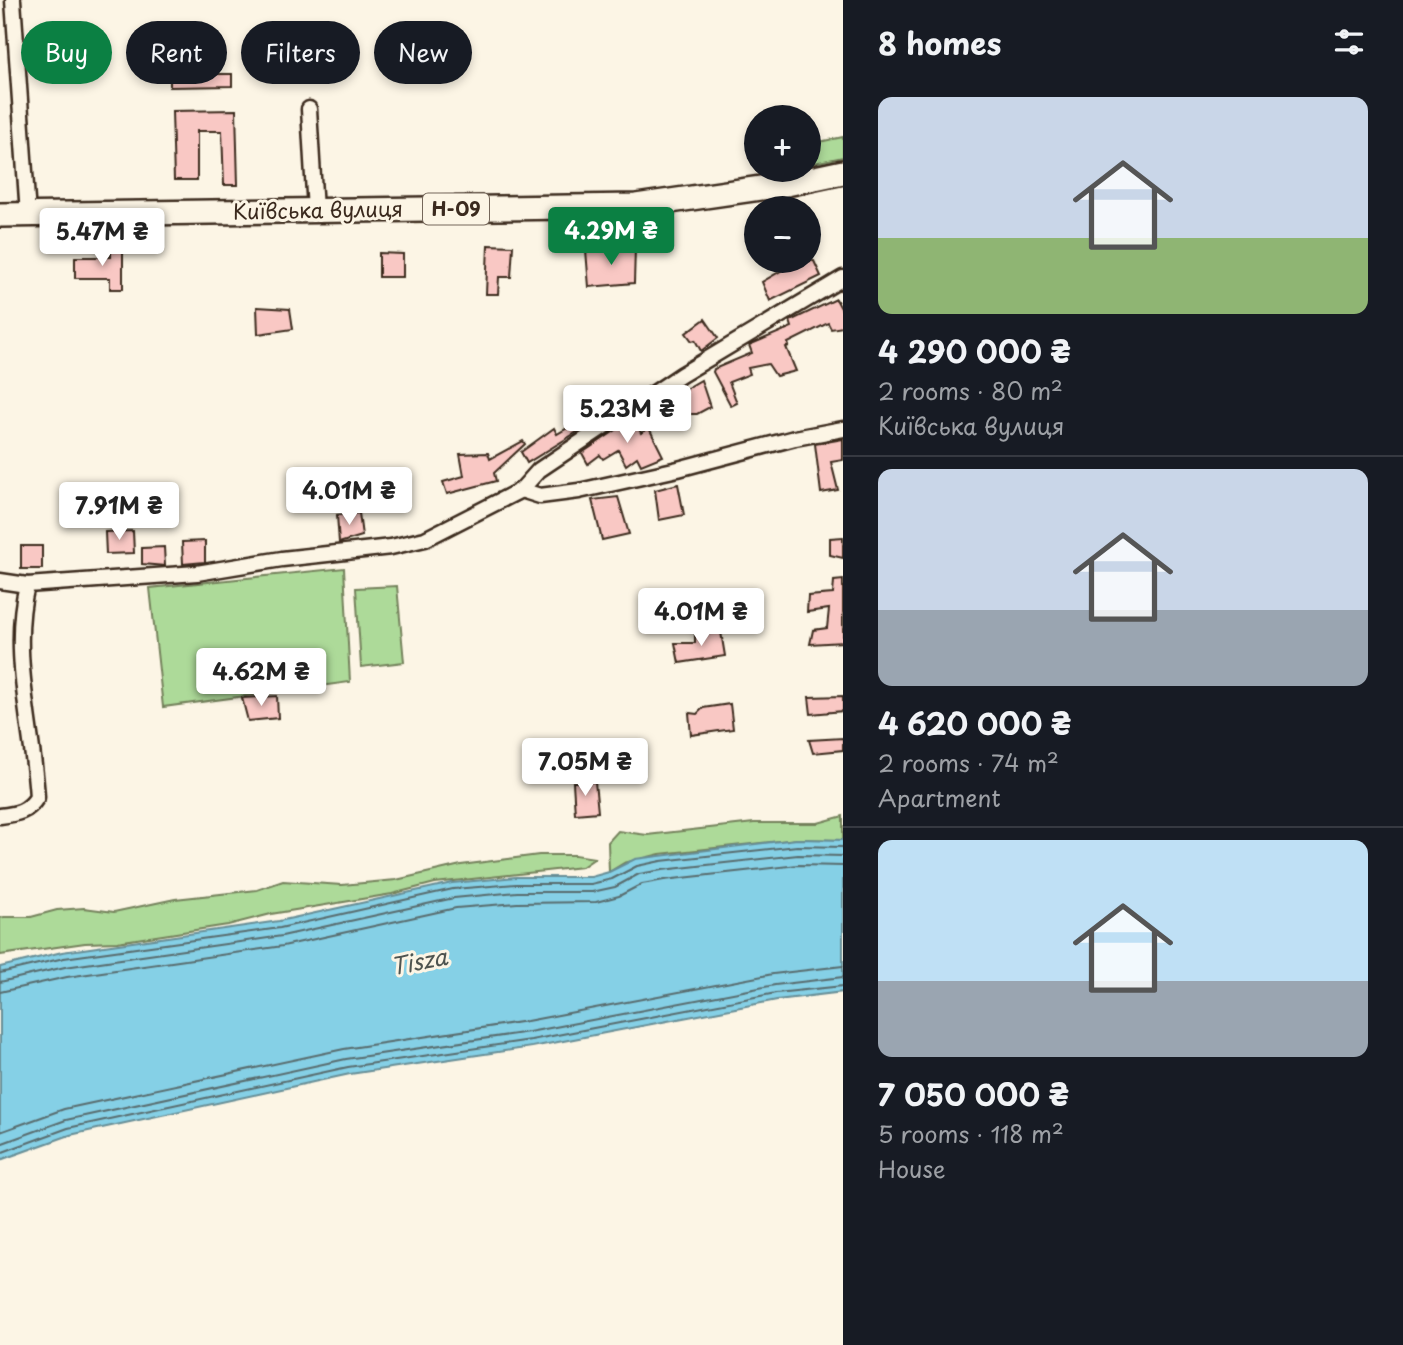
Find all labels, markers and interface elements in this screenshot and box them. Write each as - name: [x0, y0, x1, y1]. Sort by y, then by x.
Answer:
- text: 8 homes: [878, 20, 1001, 65]
- chip: Buy: [21, 21, 112, 84]
- chip: Rent: [126, 21, 227, 84]
- chip: Filters: [241, 21, 360, 84]
- chip: New: [374, 21, 472, 84]
- icon: filters: [1330, 23, 1368, 61]
- map controls: [744, 105, 821, 273]
- button: +: [744, 105, 821, 182]
- icon: home: [1060, 142, 1186, 268]
- street label: Київська вулиця: [233, 192, 403, 226]
- road number: Н-09: [423, 194, 489, 224]
- button: −: [744, 196, 821, 273]
- pin: 5.47M ₴: [37, 208, 167, 268]
- pin: 4.29M ₴: [546, 208, 676, 267]
- text: 4.29M ₴: [564, 212, 658, 247]
- text: 5.47M ₴: [56, 213, 148, 248]
- text: 4 290 000 ₴: [878, 328, 1071, 373]
- text: 2 rooms · 80 m²: [878, 373, 1063, 408]
- pin: 5.23M ₴: [562, 386, 692, 445]
- text: 5.23M ₴: [579, 390, 675, 425]
- text: Київська вулиця: [878, 408, 1064, 443]
- pin: 4.01M ₴: [284, 468, 414, 527]
- text: 4.01M ₴: [302, 472, 396, 507]
- pin: 7.91M ₴: [54, 482, 184, 542]
- text: 7.91M ₴: [75, 487, 163, 522]
- icon: home: [1060, 514, 1186, 640]
- pin: 4.01M ₴: [636, 588, 766, 648]
- text: 4.01M ₴: [654, 593, 748, 628]
- pin: 4.62M ₴: [196, 648, 326, 708]
- text: 4.62M ₴: [212, 653, 310, 688]
- text: 4 620 000 ₴: [878, 700, 1071, 745]
- pin: 7.05M ₴: [520, 738, 650, 798]
- text: 7.05M ₴: [538, 743, 632, 778]
- text: 2 rooms · 74 m²: [878, 745, 1059, 780]
- text: Apartment: [878, 780, 1001, 815]
- icon: home: [1060, 885, 1186, 1011]
- water label: Tisza: [387, 938, 451, 983]
- text: 7 050 000 ₴: [878, 1071, 1069, 1116]
- text: 5 rooms · 118 m²: [878, 1116, 1064, 1151]
- text: House: [878, 1151, 945, 1186]

